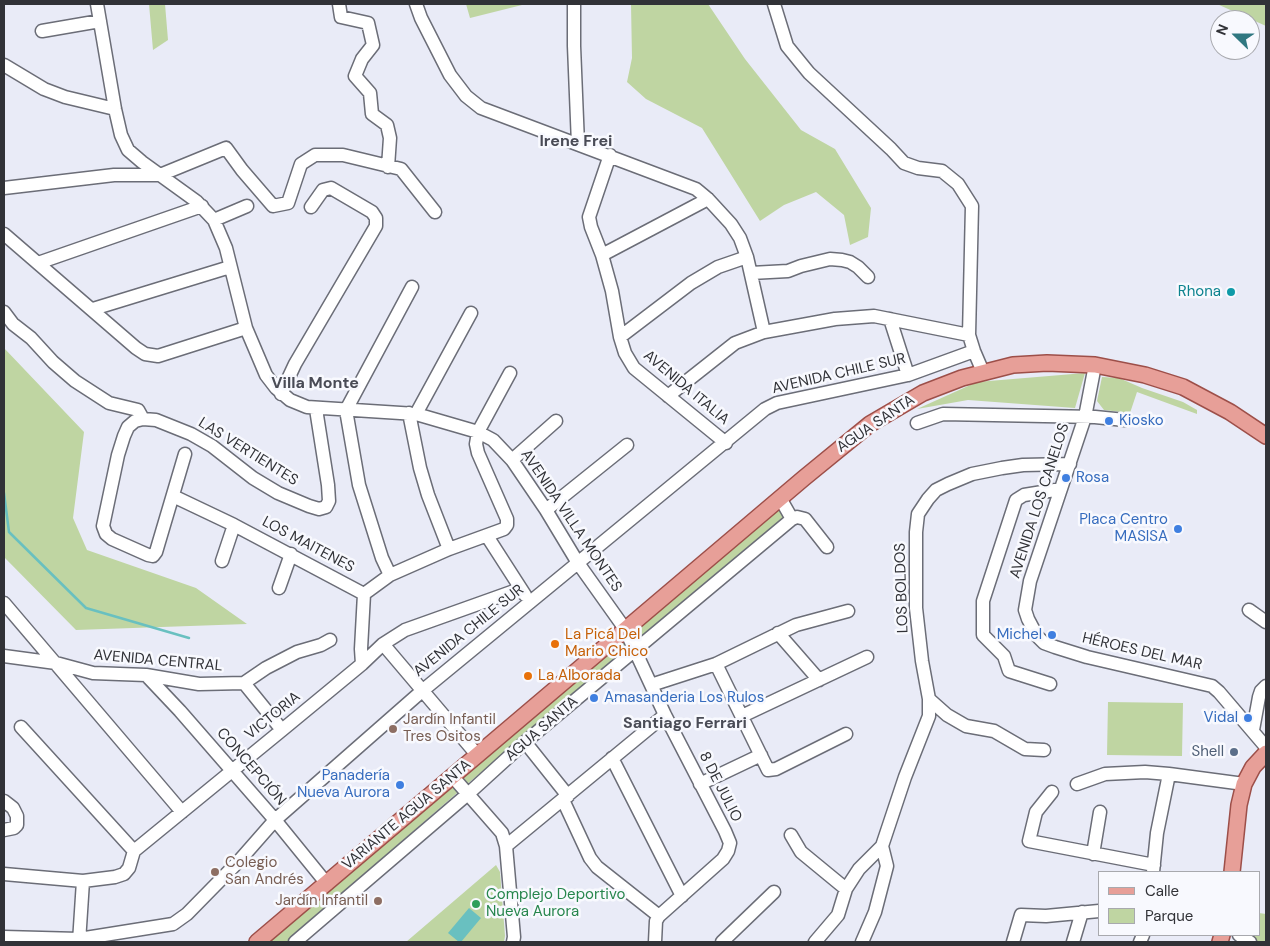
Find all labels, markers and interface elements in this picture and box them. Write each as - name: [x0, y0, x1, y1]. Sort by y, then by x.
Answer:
- north arrow: [1210, 10, 1260, 60]
- text: N: [1212, 22, 1232, 38]
- district label: Irene Frei: [540, 132, 612, 152]
- place label: Rhona: [1178, 283, 1221, 301]
- marker: Rhona: [1225, 286, 1237, 298]
- street label: AVENIDA ITALIA: [639, 347, 733, 429]
- street label: AVENIDA CHILE SUR: [770, 350, 908, 398]
- district label: Villa Monte: [271, 374, 359, 394]
- street label: AGUA SANTA: [834, 391, 918, 457]
- place label: Kiosko: [1119, 412, 1164, 430]
- street label: LAS VERTIENTES: [195, 414, 301, 490]
- marker: Kiosko: [1103, 415, 1115, 427]
- street label: AVENIDA LOS CANELOS: [1006, 421, 1074, 581]
- street label: AVENIDA VILLA MONTES: [517, 446, 625, 596]
- place label: Rosa: [1076, 469, 1109, 487]
- marker: Rosa: [1060, 472, 1072, 484]
- place label: Placa Centro MASISA: [1079, 511, 1168, 546]
- street label: LOS MAITENES: [259, 513, 357, 577]
- marker: Placa Centro MASISA: [1172, 523, 1184, 535]
- street label: LOS BOLDOS: [891, 543, 913, 633]
- street label: AVENIDA CHILE SUR: [410, 581, 528, 681]
- place label: La Picá Del Mario Chico: [565, 626, 648, 661]
- place label: Michel: [997, 626, 1042, 644]
- marker: Michel: [1046, 629, 1058, 641]
- street label: HÉROES DEL MAR: [1080, 629, 1204, 675]
- marker: La Picá Del Mario Chico: [549, 638, 561, 650]
- street label: AVENIDA CENTRAL: [93, 646, 223, 676]
- place label: La Alborada: [538, 667, 621, 685]
- marker: La Alborada: [522, 670, 534, 682]
- street label: VICTORIA: [242, 688, 304, 744]
- place label: Amasanderia Los Rulos: [604, 689, 764, 707]
- marker: Amasanderia Los Rulos: [588, 692, 600, 704]
- street label: AGUA SANTA: [502, 693, 582, 765]
- place label: Vidal: [1203, 709, 1238, 727]
- place label: Jardín Infantil Tres Ositos: [403, 711, 496, 746]
- marker: Vidal: [1242, 712, 1254, 724]
- district label: Santiago Ferrari: [623, 714, 747, 734]
- marker: Jardín Infantil Tres Ositos: [387, 723, 399, 735]
- street label: CONCEPCIÓN: [212, 725, 290, 809]
- place label: Shell: [1191, 743, 1224, 761]
- marker: Shell: [1228, 746, 1240, 758]
- street label: 8 DE JULIO: [695, 749, 745, 825]
- street label: VARIANTE AGUA SANTA: [339, 756, 475, 874]
- place label: Panadería Nueva Aurora: [297, 767, 390, 802]
- marker: Panadería Nueva Aurora: [394, 779, 406, 791]
- place label: Colegio San Andrés: [225, 854, 304, 889]
- marker: Colegio San Andrés: [209, 866, 221, 878]
- legend: [1098, 871, 1260, 936]
- text: Calle: [1145, 881, 1179, 901]
- place label: Complejo Deportivo Nueva Aurora: [486, 886, 625, 921]
- place label: Jardín Infantil: [275, 892, 368, 910]
- marker: Jardín Infantil: [372, 895, 384, 907]
- marker: Complejo Deportivo Nueva Aurora: [470, 898, 482, 910]
- text: Parque: [1145, 906, 1193, 926]

